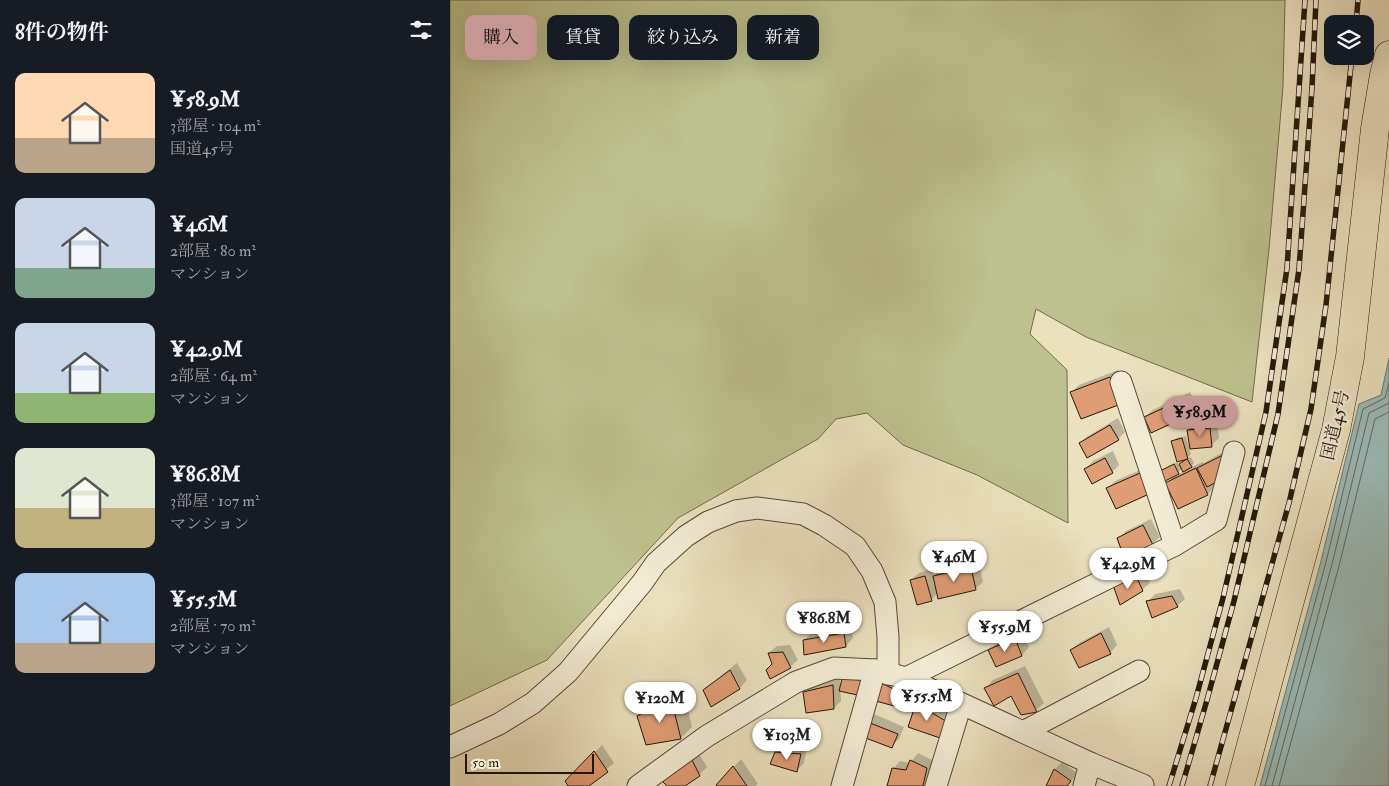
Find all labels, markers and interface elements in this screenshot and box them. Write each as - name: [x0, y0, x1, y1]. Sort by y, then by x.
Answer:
- chip: 購入: [465, 15, 537, 60]
- chip: 賃貸: [547, 15, 619, 60]
- chip: 絞り込み: [629, 15, 737, 60]
- chip: 新着: [747, 15, 819, 60]
- map controls: [1324, 15, 1374, 65]
- button: layers: [1324, 15, 1374, 65]
- icon: filters: [407, 16, 435, 44]
- text: 8件の物件: [15, 19, 109, 46]
- text: ¥58.9M: [170, 86, 240, 113]
- icon: home: [55, 93, 115, 153]
- text: 3部屋 · 104 m²: [170, 116, 261, 136]
- text: 国道45号: [170, 139, 234, 159]
- text: ¥46M: [170, 211, 228, 238]
- icon: home: [55, 218, 115, 278]
- text: 2部屋 · 80 m²: [170, 241, 256, 261]
- text: マンション: [170, 264, 249, 284]
- text: ¥42.9M: [170, 336, 243, 363]
- icon: home: [55, 343, 115, 403]
- text: 2部屋 · 64 m²: [170, 366, 257, 386]
- street label: 国道45号: [1316, 388, 1355, 463]
- text: マンション: [170, 389, 249, 409]
- pin: ¥58.9M: [1159, 396, 1241, 438]
- text: ¥58.9M: [1173, 402, 1227, 422]
- text: ¥86.8M: [170, 461, 240, 488]
- icon: home: [55, 468, 115, 528]
- text: 3部屋 · 107 m²: [170, 491, 259, 511]
- text: マンション: [170, 514, 249, 534]
- pin: ¥46M: [924, 540, 984, 583]
- text: ¥46M: [932, 547, 976, 567]
- pin: ¥42.9M: [1087, 548, 1169, 590]
- text: ¥42.9M: [1100, 554, 1156, 574]
- text: ¥55.5M: [170, 586, 237, 613]
- icon: home: [55, 593, 115, 653]
- pin: ¥86.8M: [783, 602, 865, 644]
- text: ¥86.8M: [797, 608, 851, 628]
- pin: ¥55.9M: [964, 610, 1046, 653]
- text: 2部屋 · 70 m²: [170, 616, 256, 636]
- text: ¥55.9M: [979, 617, 1031, 637]
- text: マンション: [170, 639, 249, 659]
- pin: ¥55.5M: [886, 680, 968, 722]
- pin: ¥120M: [625, 682, 695, 724]
- text: ¥55.5M: [901, 686, 953, 706]
- text: ¥120M: [635, 688, 685, 708]
- pin: ¥103M: [752, 718, 822, 761]
- text: ¥103M: [763, 725, 811, 745]
- scale bar: [465, 751, 594, 774]
- text: 50 m: [472, 754, 499, 771]

